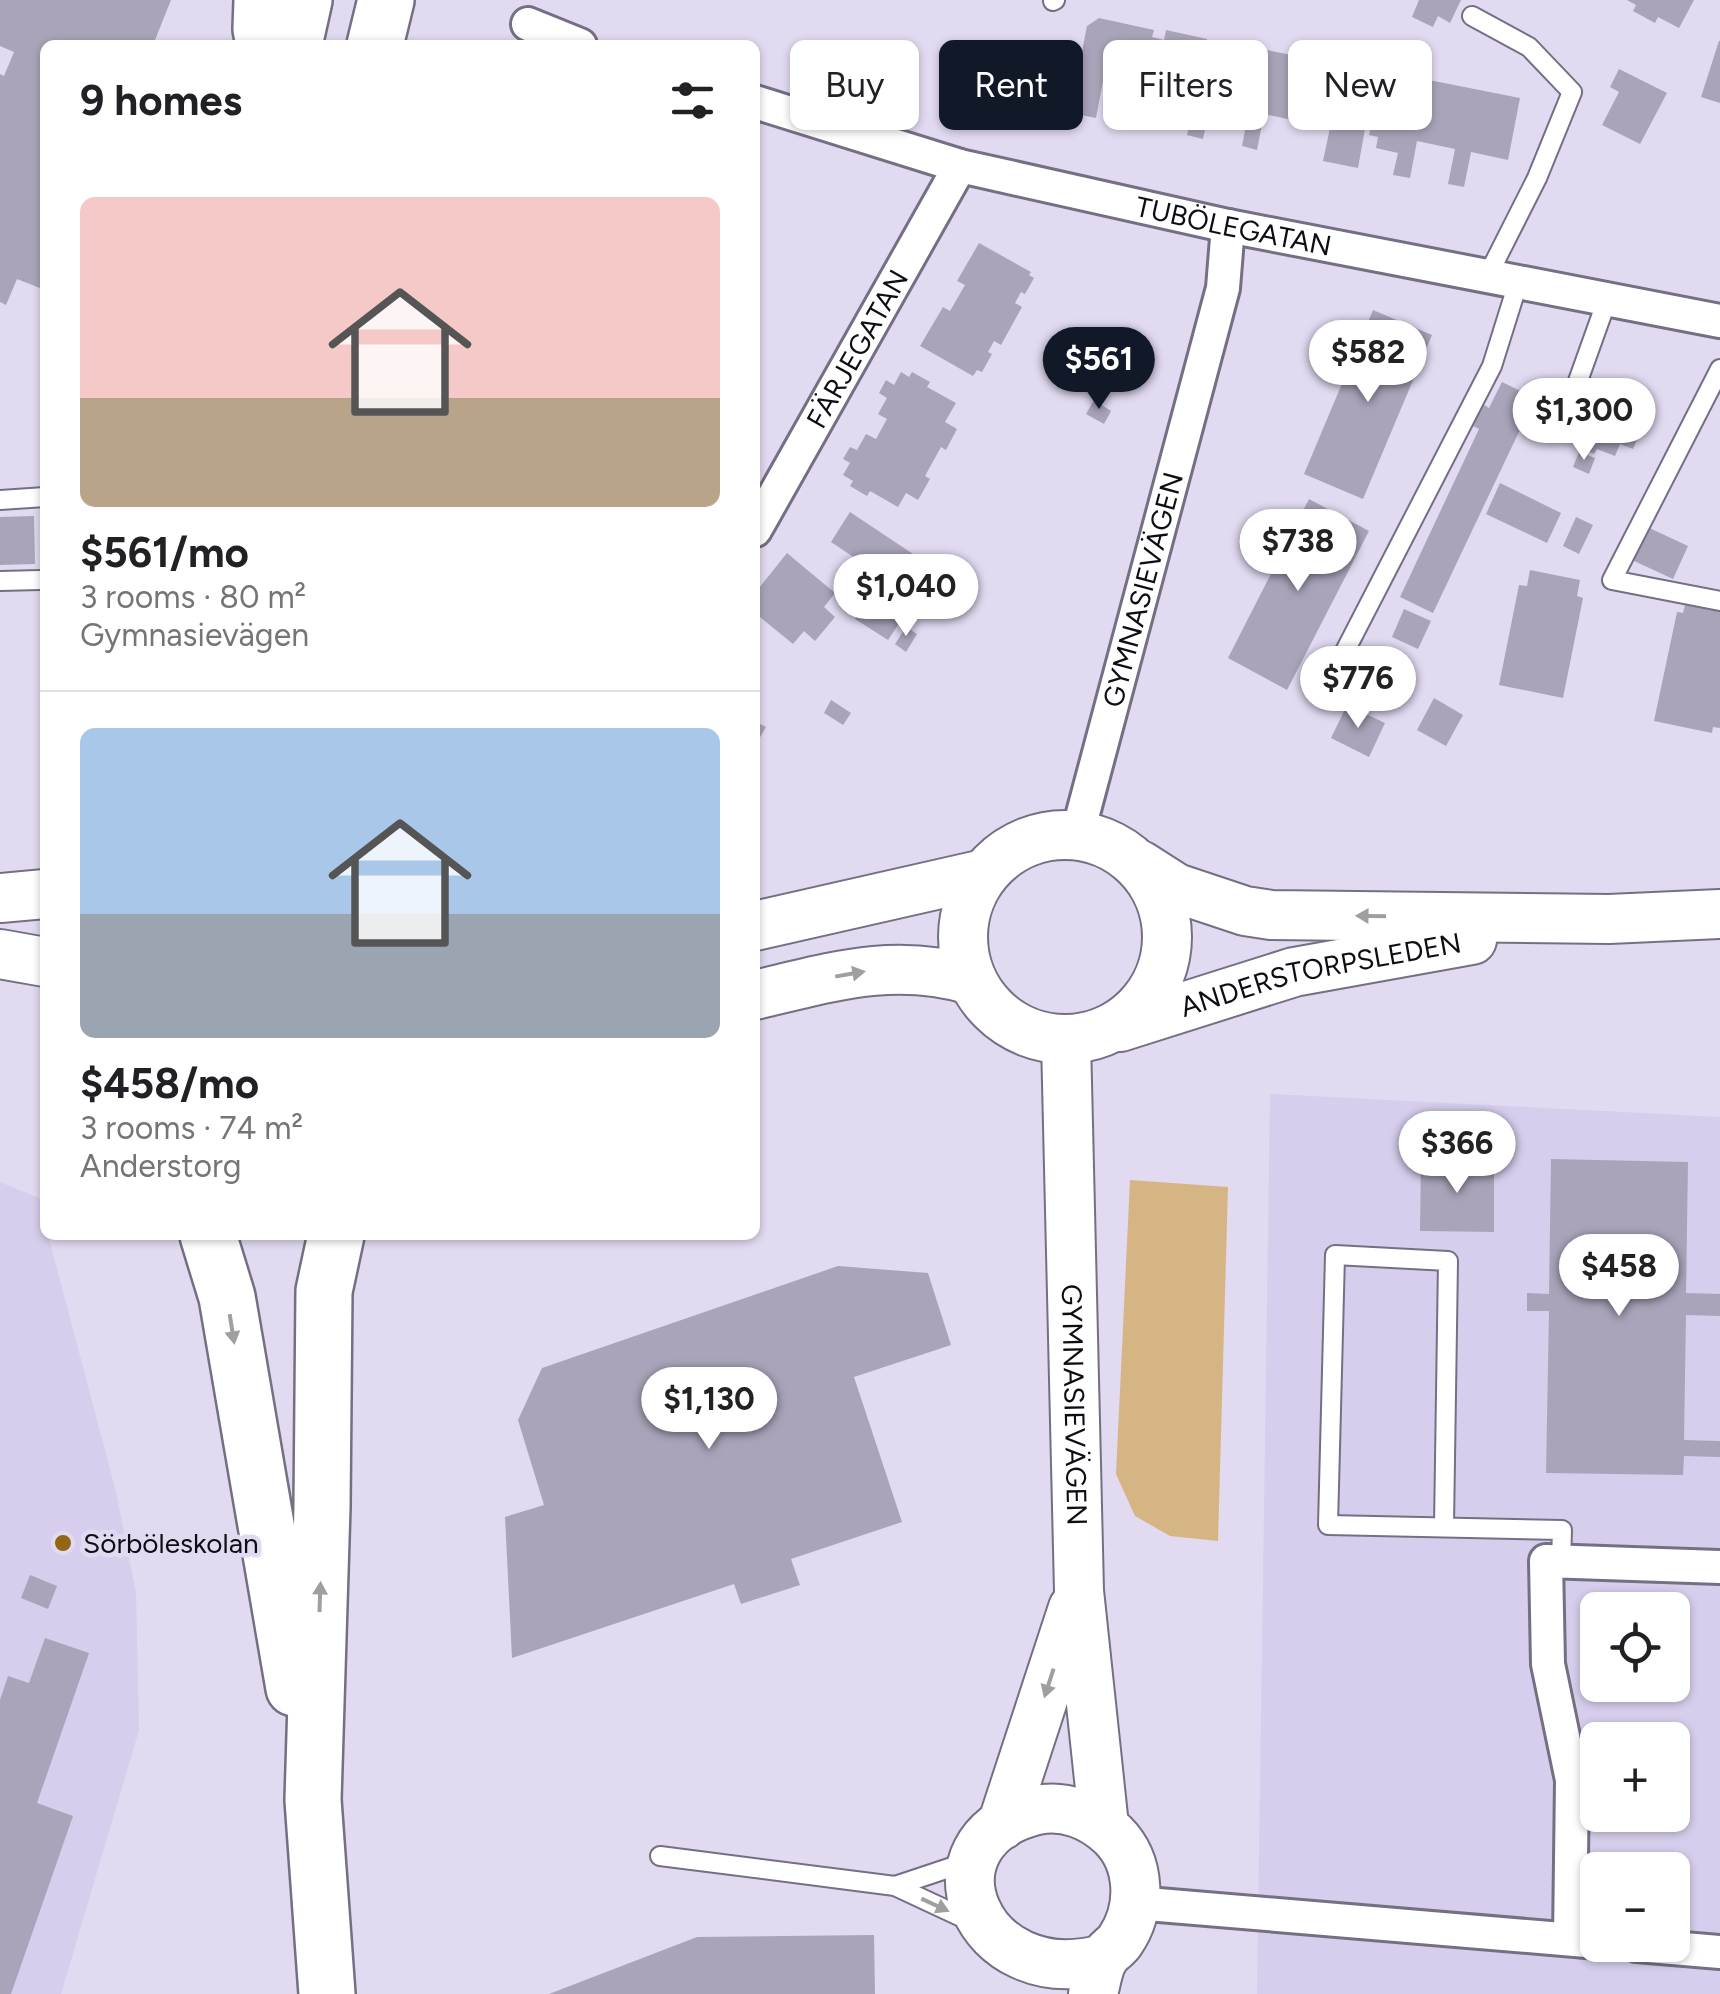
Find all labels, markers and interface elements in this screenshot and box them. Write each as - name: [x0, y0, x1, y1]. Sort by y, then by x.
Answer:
- chip: Buy: [790, 40, 919, 130]
- chip: Rent: [939, 40, 1083, 130]
- chip: Filters: [1103, 40, 1268, 130]
- chip: New: [1288, 40, 1432, 130]
- icon: filters: [665, 73, 720, 128]
- text: 9 homes: [80, 75, 242, 126]
- street label: TUBÖLEGATAN: [1133, 189, 1334, 263]
- icon: home: [310, 262, 490, 442]
- street label: FÄRJEGATAN: [799, 263, 915, 434]
- pin: $582: [1309, 320, 1427, 405]
- pin: $561: [1040, 327, 1158, 412]
- text: $582: [1331, 333, 1405, 371]
- text: $561: [1065, 340, 1133, 378]
- pin: $1,300: [1503, 378, 1665, 463]
- text: $1,300: [1535, 391, 1633, 429]
- street label: GYMNASIEVÄGEN: [1095, 468, 1190, 711]
- pin: $738: [1239, 509, 1357, 594]
- text: $738: [1262, 522, 1334, 560]
- text: $561/mo: [80, 527, 249, 578]
- pin: $1,040: [825, 554, 987, 639]
- text: $1,040: [855, 567, 957, 605]
- text: 3 rooms · 80 m²: [80, 578, 306, 616]
- text: Gymnasievägen: [80, 616, 309, 654]
- pin: $776: [1299, 646, 1417, 731]
- text: $776: [1322, 659, 1394, 697]
- icon: home: [310, 793, 490, 973]
- one-way arrow: [1355, 908, 1387, 924]
- street label: ANDERSTORPSLEDEN: [1176, 925, 1464, 1024]
- one-way arrow: [835, 966, 866, 981]
- text: $458/mo: [80, 1058, 259, 1109]
- text: 3 rooms · 74 m²: [80, 1109, 303, 1147]
- pin: $366: [1398, 1111, 1516, 1196]
- text: $366: [1421, 1124, 1493, 1162]
- text: Anderstorg: [80, 1147, 242, 1185]
- pin: $458: [1560, 1234, 1678, 1319]
- text: $458: [1581, 1247, 1657, 1285]
- street label: GYMNASIEVÄGEN: [1055, 1284, 1094, 1526]
- one-way arrow: [225, 1314, 241, 1346]
- pin: $1,130: [628, 1367, 790, 1452]
- text: $1,130: [663, 1380, 755, 1418]
- place label: Sörböleskolan: [83, 1526, 259, 1560]
- marker: Sörböleskolan: [52, 1532, 74, 1554]
- one-way arrow: [312, 1581, 328, 1613]
- map controls: [1580, 1592, 1690, 1962]
- button: locate: [1580, 1592, 1690, 1702]
- one-way arrow: [1040, 1669, 1055, 1699]
- button: +: [1580, 1722, 1690, 1832]
- button: −: [1580, 1852, 1690, 1962]
- one-way arrow: [921, 1896, 950, 1913]

